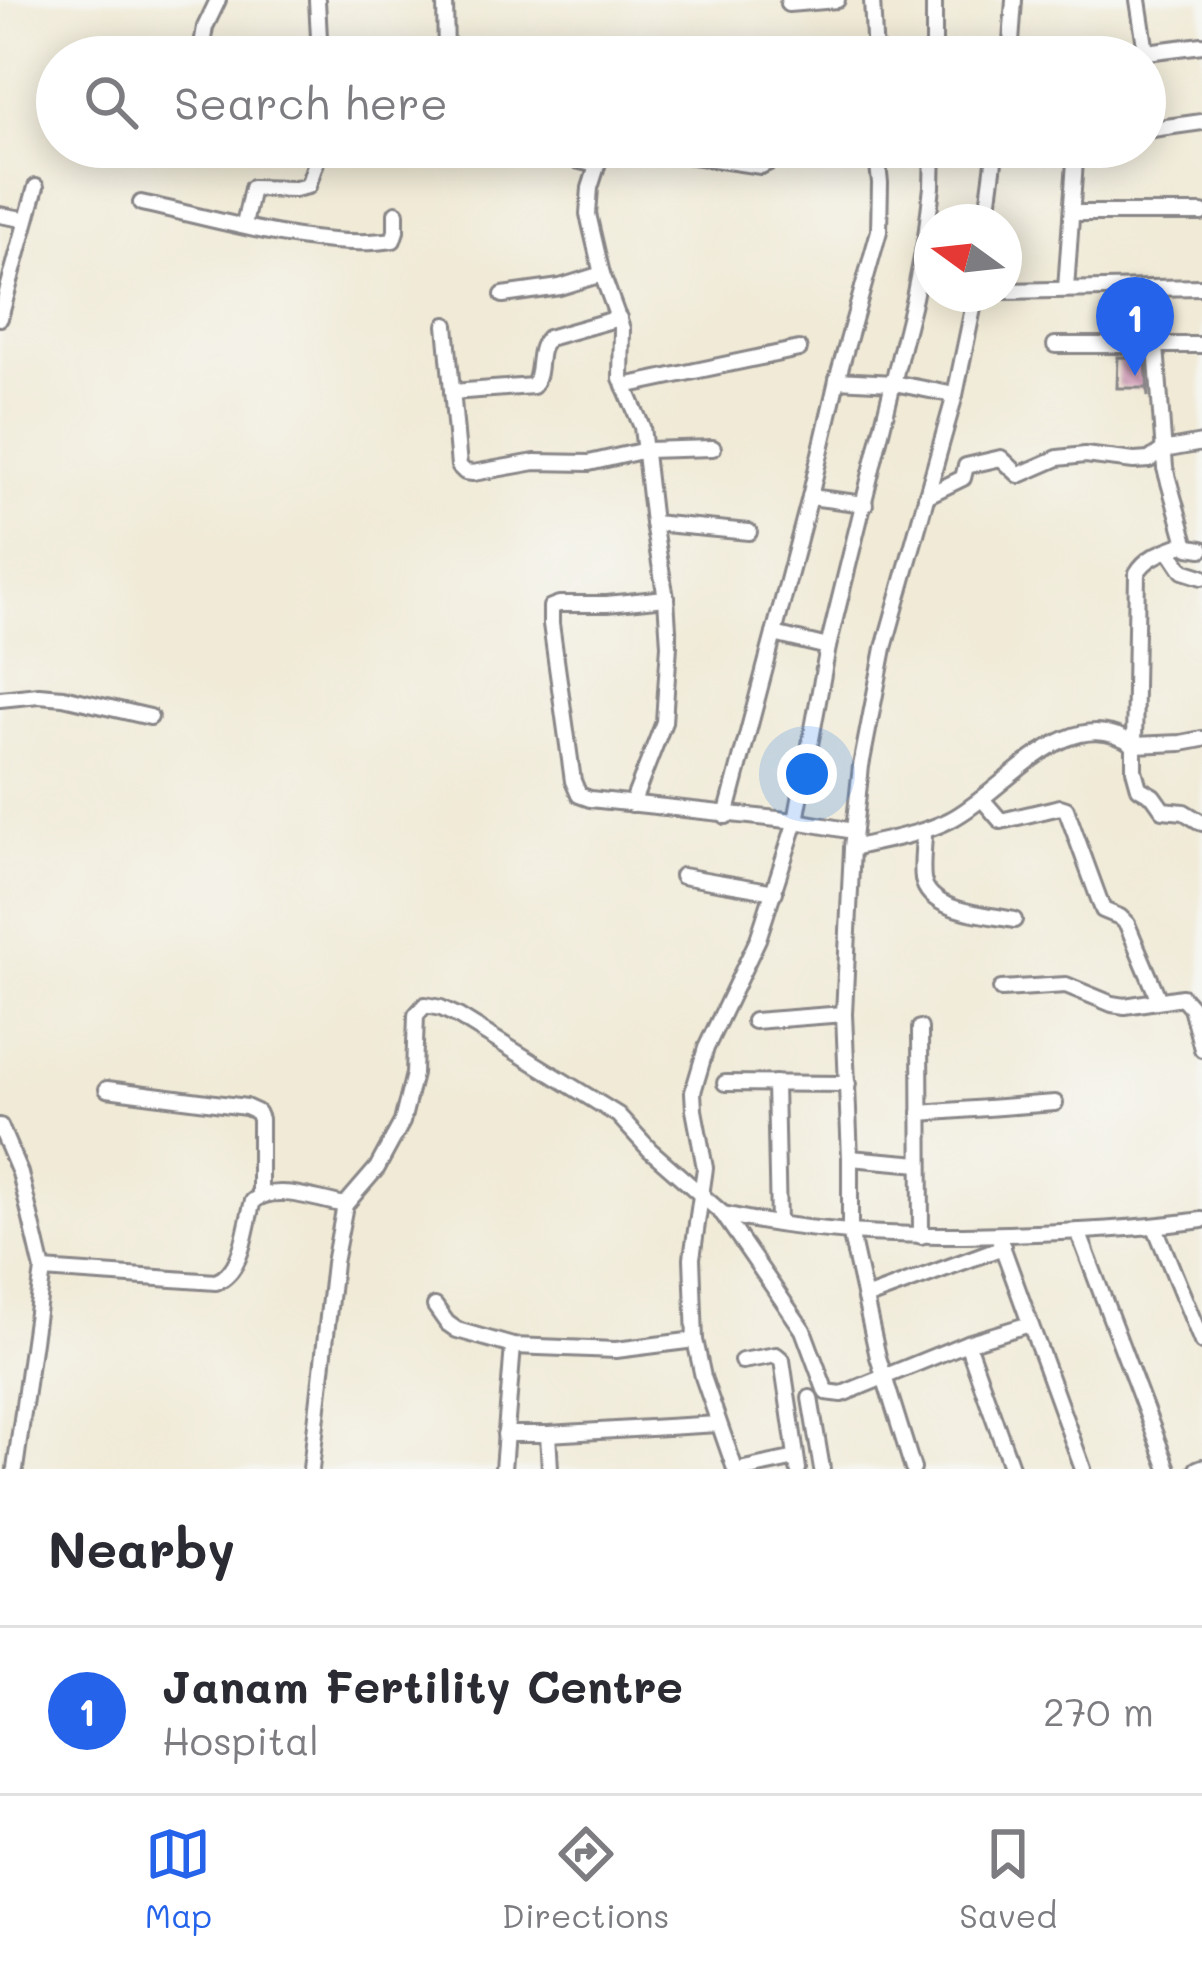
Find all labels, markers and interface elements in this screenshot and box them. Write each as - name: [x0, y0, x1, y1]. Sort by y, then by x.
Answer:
- search box: [36, 36, 1166, 168]
- icon: search: [78, 69, 144, 135]
- text: Search here: [174, 73, 448, 131]
- north arrow: [914, 204, 1022, 312]
- pin: 1: [1096, 277, 1174, 376]
- your location: [777, 744, 837, 804]
- text: Nearby: [48, 1514, 235, 1581]
- text: Janam Fertility Centre: [162, 1656, 683, 1714]
- text: 1: [78, 1685, 96, 1736]
- text: 270 m: [1043, 1685, 1154, 1736]
- text: Hospital: [162, 1714, 319, 1765]
- tab: Map: [145, 1821, 212, 1936]
- tab: Directions: [502, 1821, 669, 1936]
- tab: Saved: [959, 1821, 1057, 1936]

